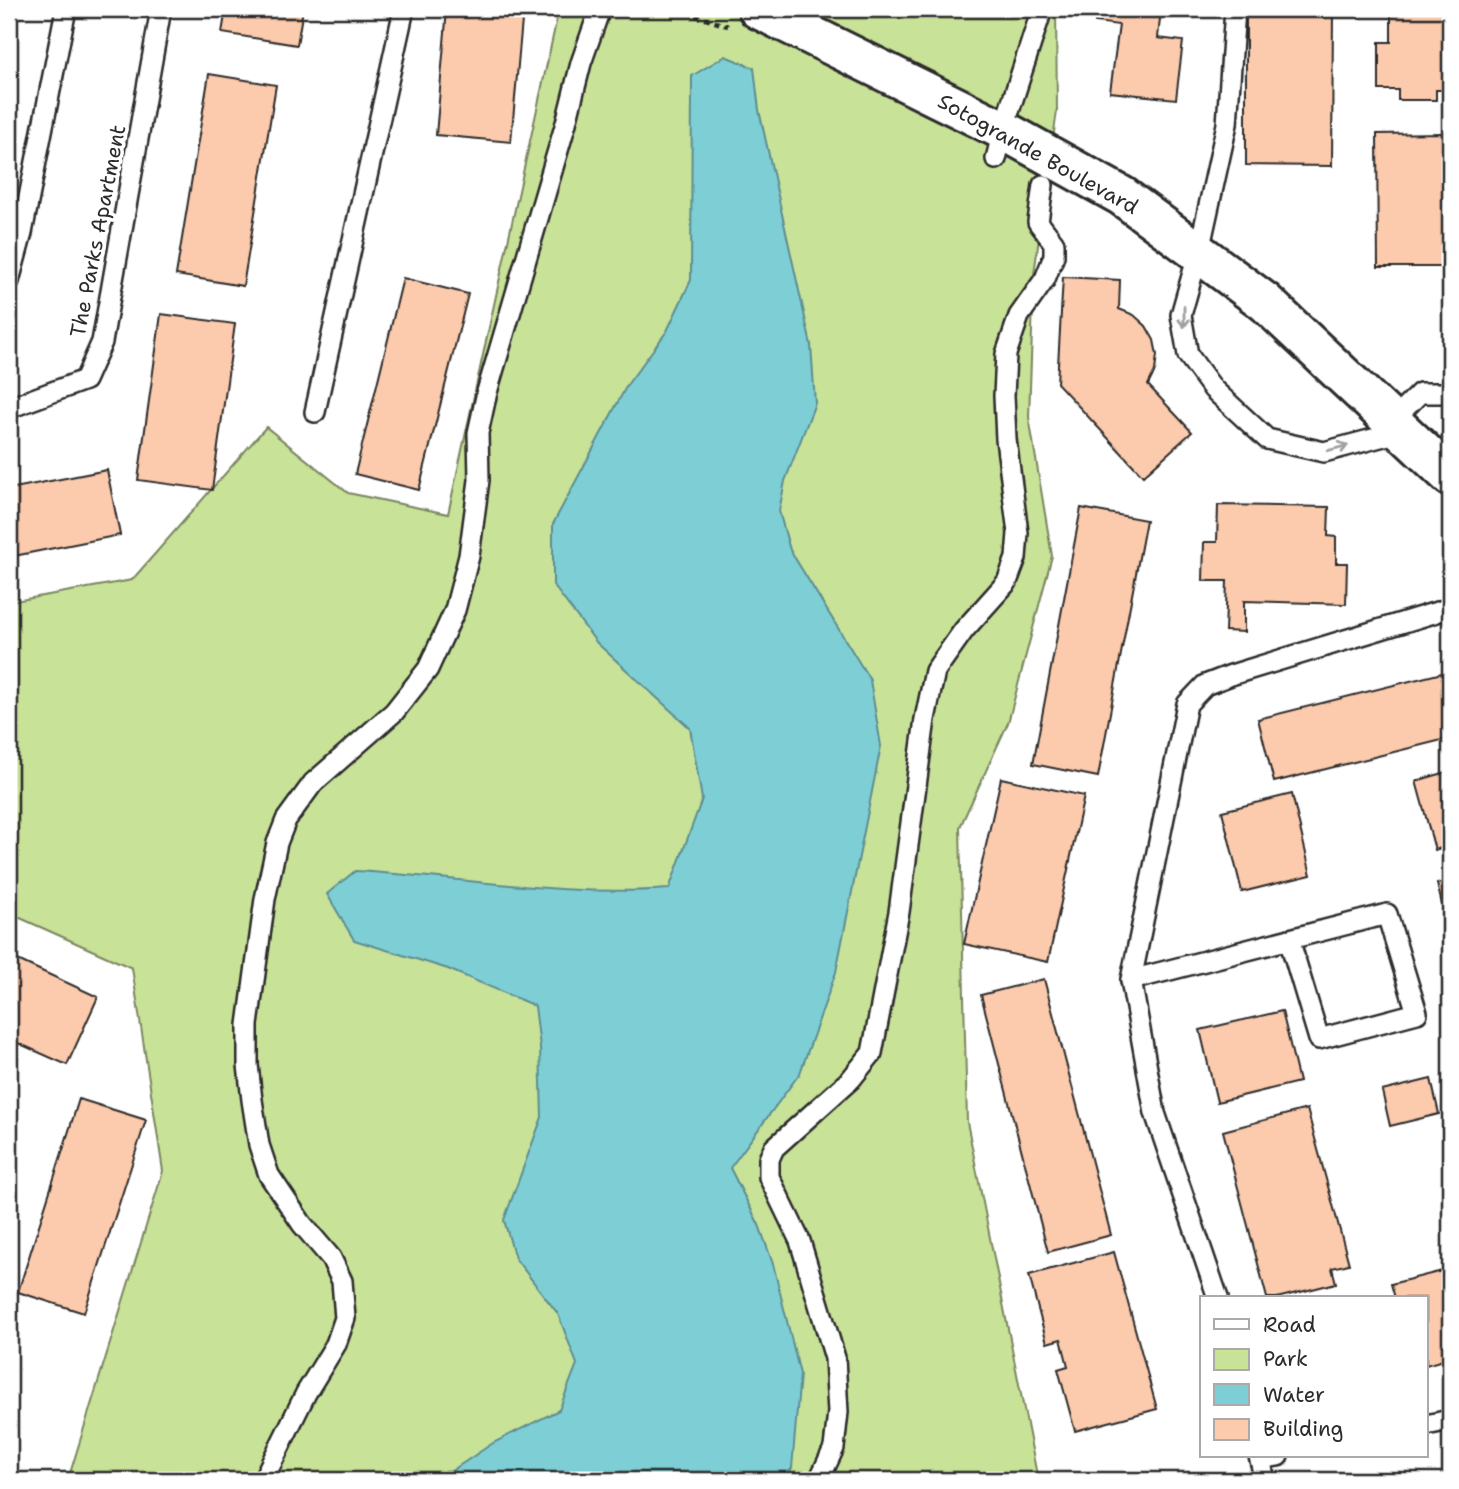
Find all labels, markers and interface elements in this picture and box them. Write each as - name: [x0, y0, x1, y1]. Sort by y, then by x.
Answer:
- street label: Sotogrande Boulevard: [933, 87, 1143, 221]
- street label: The Parks Apartment: [64, 122, 132, 340]
- one-way arrow: [1177, 305, 1191, 328]
- one-way arrow: [1327, 441, 1349, 454]
- legend: [1200, 1296, 1428, 1458]
- text: Road: [1263, 1311, 1316, 1339]
- text: Park: [1263, 1345, 1308, 1373]
- text: Water: [1263, 1381, 1325, 1409]
- text: Building: [1263, 1415, 1343, 1443]

